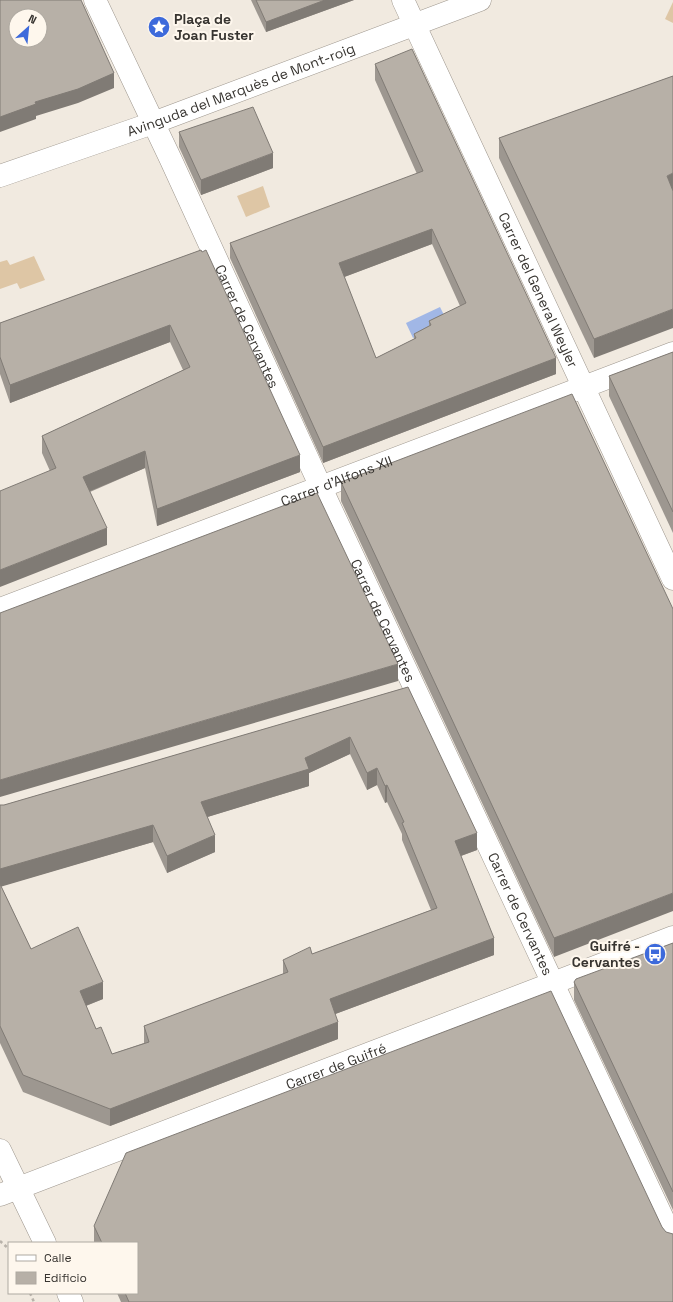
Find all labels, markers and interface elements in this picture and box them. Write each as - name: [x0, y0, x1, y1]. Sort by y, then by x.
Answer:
- north arrow: [8, 8, 48, 48]
- place label: Plaça de Joan Fuster: [174, 10, 254, 44]
- text: N: [26, 11, 39, 27]
- place icon: Plaça de Joan Fuster: [146, 14, 172, 40]
- street label: Avinguda del Marquès de Mont-roig: [125, 39, 357, 140]
- street label: Carrer del General Weyler: [494, 209, 582, 371]
- street label: Carrer de Cervantes: [211, 262, 283, 391]
- street label: Carrer d'Alfons XII: [278, 452, 395, 510]
- street label: Carrer de Cervantes: [347, 556, 420, 685]
- street label: Carrer de Cervantes: [484, 849, 557, 978]
- place label: Guifré - Cervantes: [572, 937, 640, 971]
- bus stop icon: Guifré - Cervantes: [642, 941, 668, 967]
- street label: Carrer de Guifré: [283, 1039, 389, 1094]
- legend: [8, 1242, 138, 1294]
- text: Calle: [44, 1250, 72, 1266]
- text: Edificio: [44, 1270, 87, 1286]

